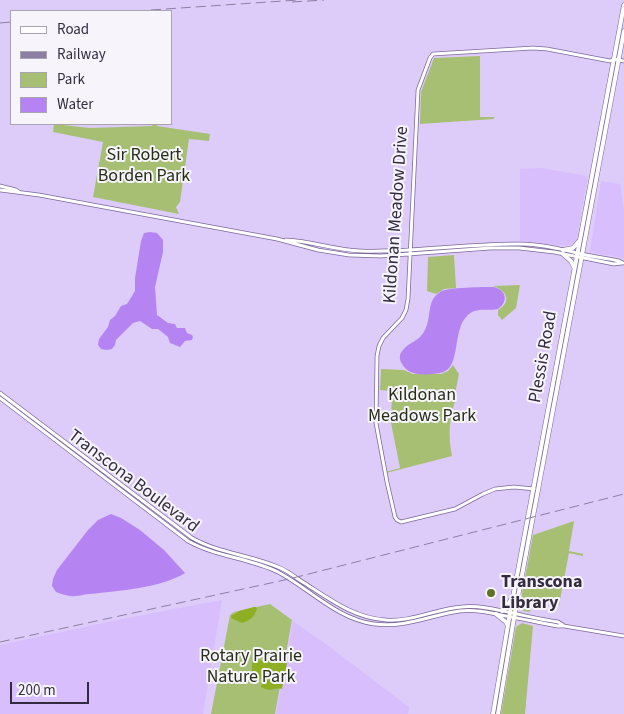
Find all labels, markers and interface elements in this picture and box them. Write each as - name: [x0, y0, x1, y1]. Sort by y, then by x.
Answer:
- legend: [10, 10, 172, 125]
- text: Road: [57, 19, 89, 40]
- text: Railway: [57, 44, 106, 65]
- text: Park: [57, 69, 85, 90]
- text: Water: [57, 94, 93, 115]
- street label: Kildonan Meadow Drive: [380, 126, 414, 304]
- park label: Sir Robert Borden Park: [98, 145, 190, 188]
- street label: Plessis Road: [525, 309, 563, 405]
- park label: Kildonan Meadows Park: [368, 385, 476, 428]
- street label: Transcona Boulevard: [63, 426, 203, 538]
- place label: Transcona Library: [501, 572, 582, 614]
- marker: Transcona Library: [485, 587, 497, 599]
- park label: Rotary Prairie Nature Park: [200, 646, 302, 689]
- scale bar: [12, 672, 91, 704]
- text: 200 m: [18, 680, 56, 701]

